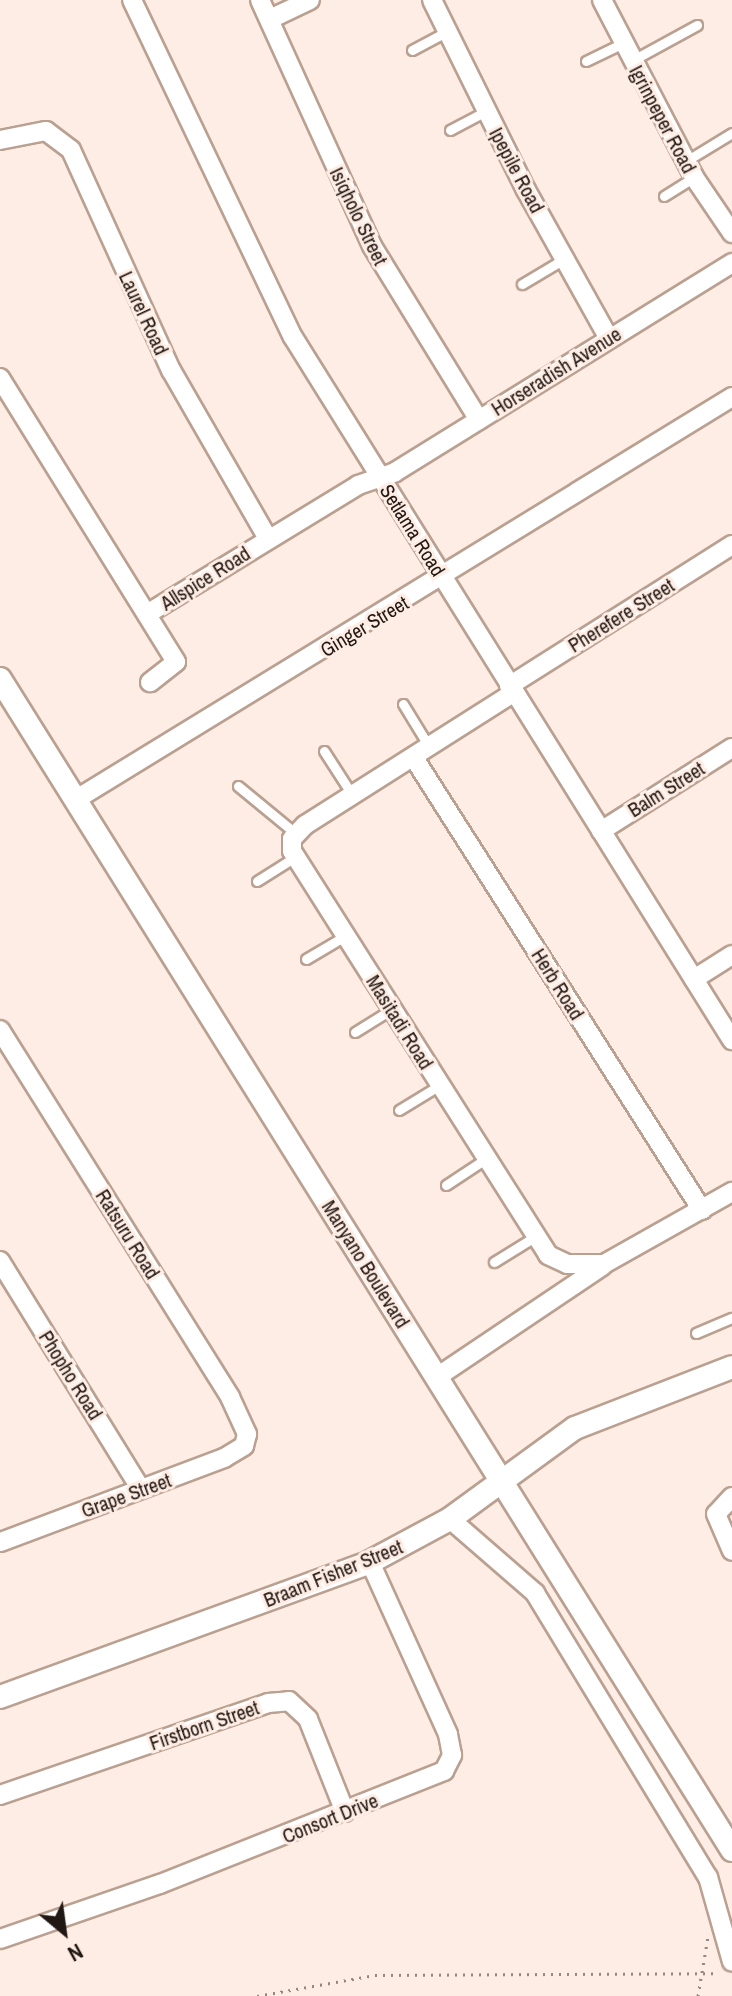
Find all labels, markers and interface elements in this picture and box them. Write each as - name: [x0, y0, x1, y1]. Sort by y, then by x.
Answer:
- street label: Igrinpeper Road: [625, 61, 701, 177]
- street label: Ipepile Road: [485, 123, 549, 217]
- street label: Isiqholo Street: [325, 163, 393, 269]
- street label: Laurel Road: [114, 267, 174, 359]
- street label: Horseradish Avenue: [486, 321, 626, 421]
- street label: Setlama Road: [375, 480, 451, 580]
- street label: Allspice Road: [156, 541, 254, 615]
- street label: Pherefere Street: [564, 573, 678, 657]
- street label: Ginger Street: [316, 590, 412, 662]
- street label: Balm Street: [623, 756, 709, 822]
- street label: Herb Road: [527, 944, 589, 1024]
- street label: Masitadi Road: [362, 970, 438, 1074]
- street label: Ratsuru Road: [91, 1185, 165, 1283]
- street label: Manyano Boulevard: [317, 1196, 415, 1332]
- street label: Phopho Road: [34, 1326, 108, 1424]
- street label: Grape Street: [78, 1468, 174, 1522]
- street label: Braam Fisher Street: [260, 1534, 406, 1612]
- street label: Firstborn Street: [146, 1695, 262, 1755]
- street label: Consort Drive: [279, 1788, 381, 1848]
- north arrow: [24, 1892, 104, 1972]
- text: N: [63, 1937, 89, 1969]

